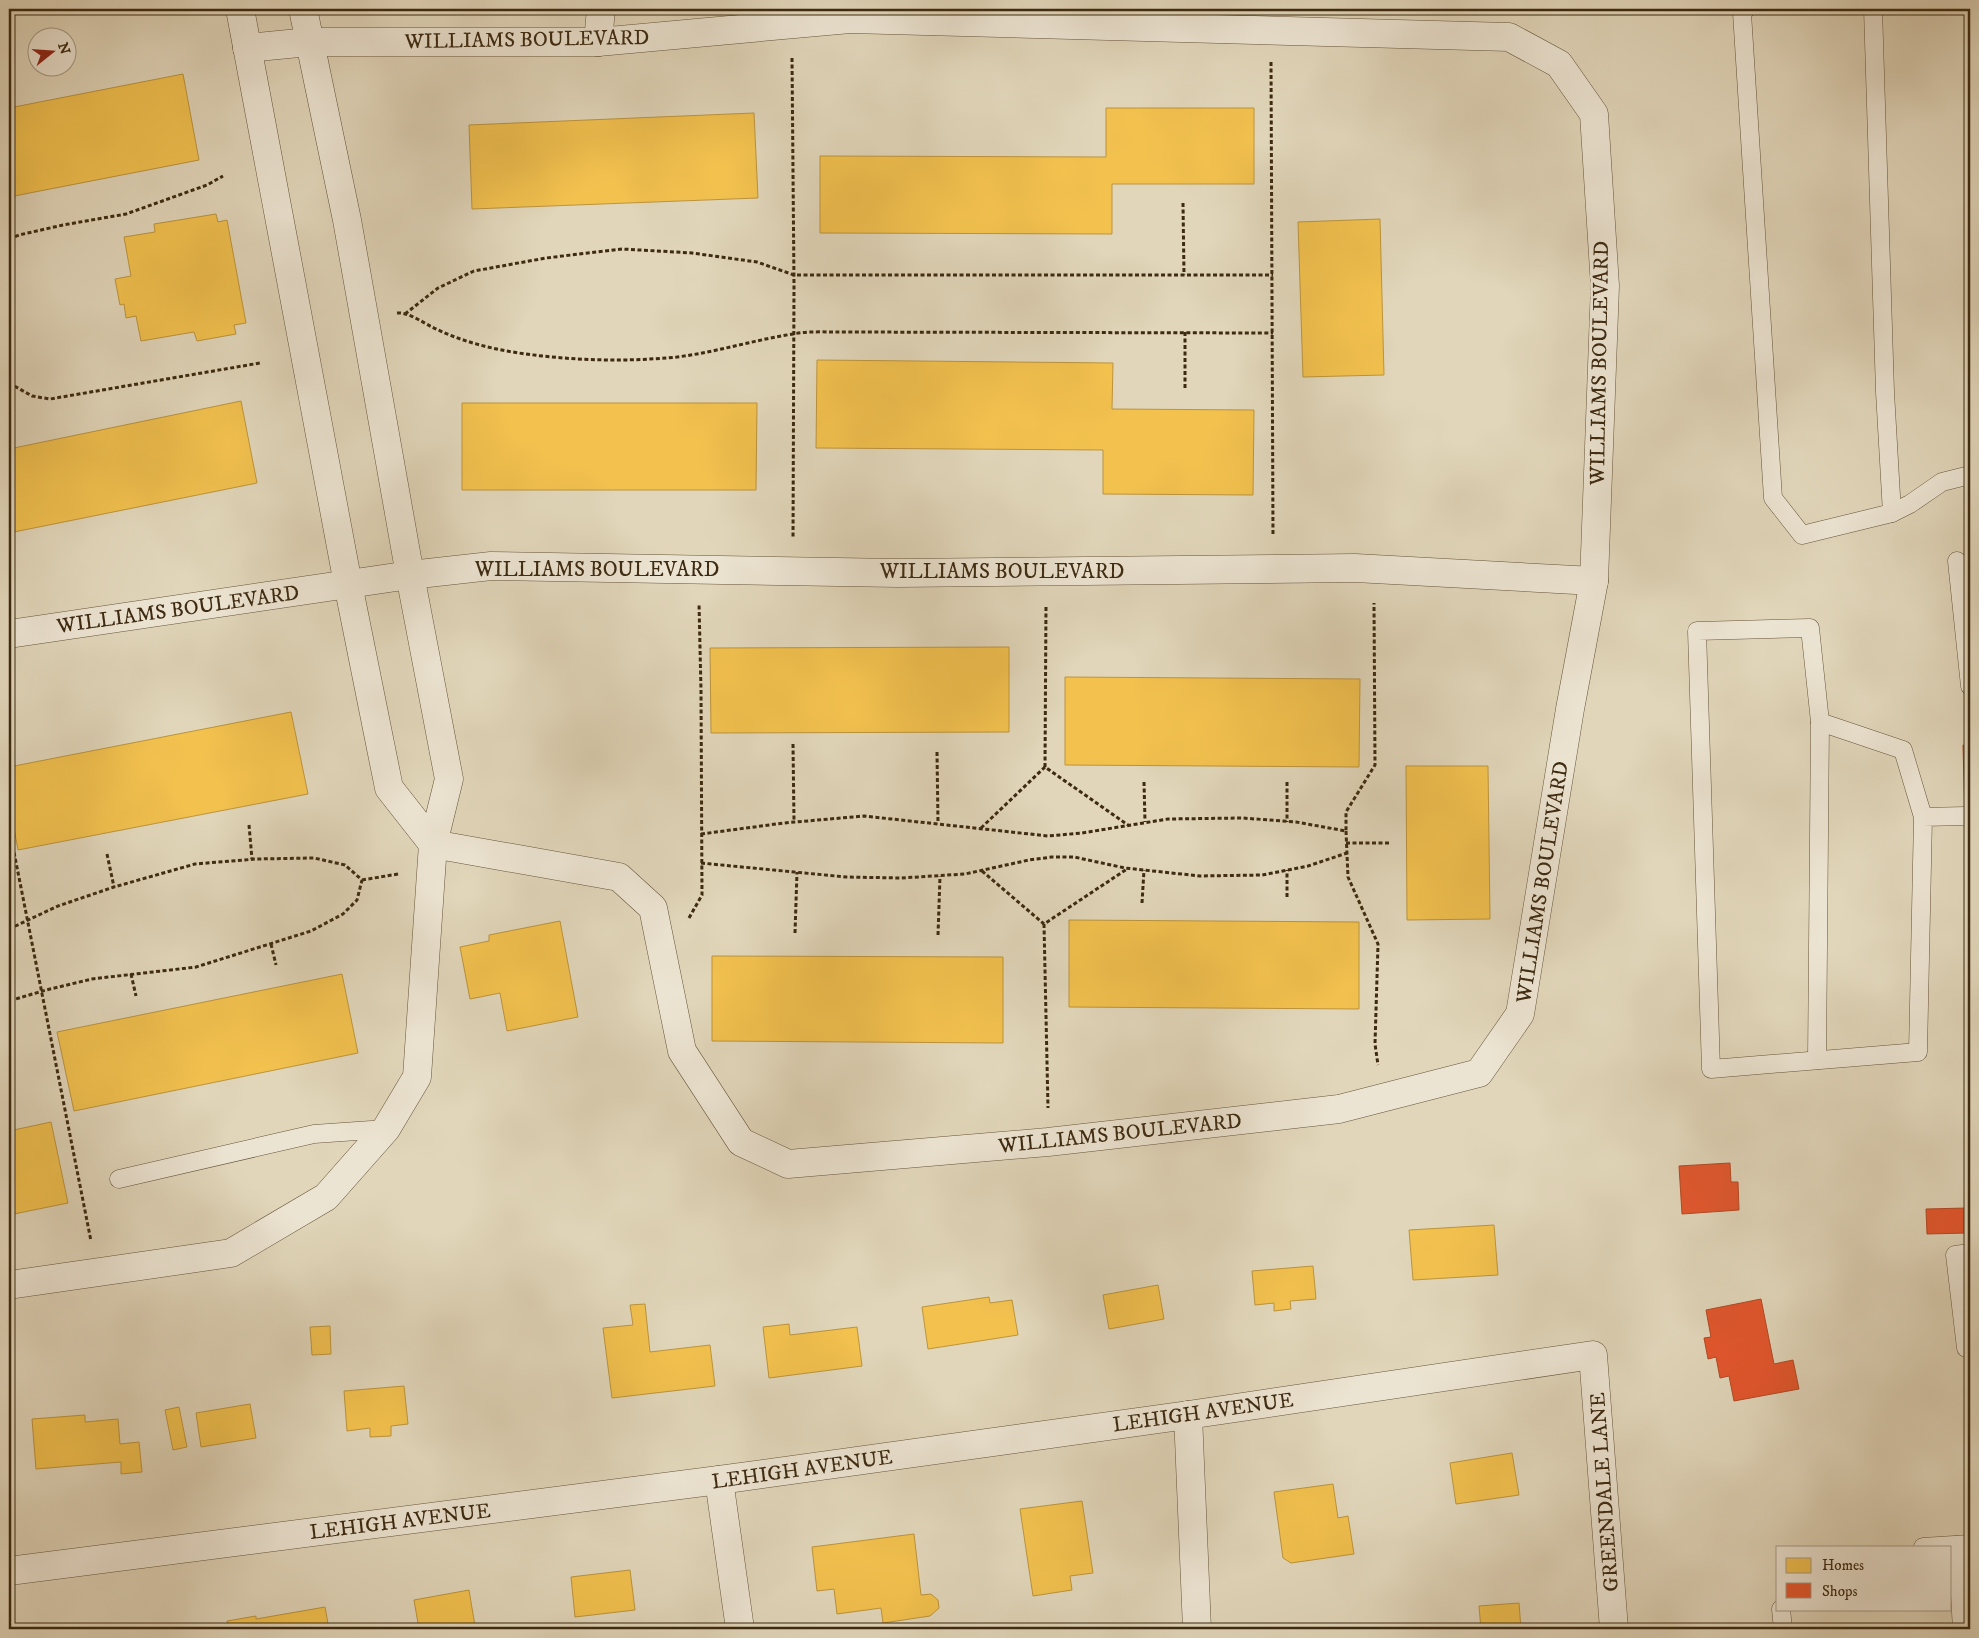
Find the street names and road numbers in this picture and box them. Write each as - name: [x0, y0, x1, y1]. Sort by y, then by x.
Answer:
- street label: WILLIAMS BOULEVARD: [403, 25, 650, 55]
- street label: WILLIAMS BOULEVARD: [1585, 240, 1615, 487]
- street label: WILLIAMS BOULEVARD: [474, 557, 719, 583]
- street label: WILLIAMS BOULEVARD: [879, 559, 1124, 585]
- street label: WILLIAMS BOULEVARD: [54, 580, 301, 640]
- street label: WILLIAMS BOULEVARD: [1511, 759, 1575, 1006]
- street label: WILLIAMS BOULEVARD: [996, 1108, 1243, 1160]
- street label: LEHIGH AVENUE: [1111, 1387, 1295, 1439]
- street label: GREENDALE LANE: [1585, 1391, 1625, 1593]
- street label: LEHIGH AVENUE: [710, 1444, 894, 1496]
- street label: LEHIGH AVENUE: [308, 1498, 492, 1546]

